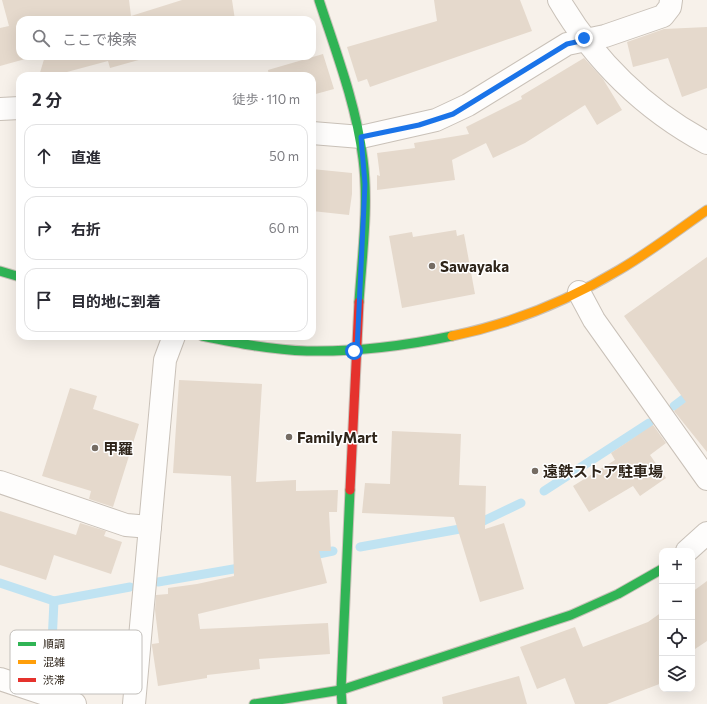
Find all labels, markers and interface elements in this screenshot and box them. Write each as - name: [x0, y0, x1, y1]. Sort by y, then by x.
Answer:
- search box: [16, 16, 316, 60]
- icon: search: [30, 27, 52, 49]
- route end: [575, 29, 593, 47]
- text: ここで検索: [62, 30, 137, 48]
- text: 2 分: [32, 89, 62, 110]
- text: 徒歩 · 110 m: [233, 91, 300, 107]
- icon: ahead: [33, 145, 55, 167]
- text: 直進: [71, 148, 101, 166]
- text: 50 m: [269, 148, 299, 164]
- icon: right: [33, 217, 55, 239]
- text: 右折: [71, 220, 101, 238]
- text: 60 m: [269, 220, 299, 236]
- place label: Sawayaka: [440, 257, 509, 275]
- marker: Sawayaka: [427, 261, 437, 271]
- icon: arrive: [33, 289, 55, 311]
- text: 目的地に到着: [71, 292, 161, 310]
- route start: [345, 342, 363, 360]
- place label: FamilyMart: [297, 428, 378, 446]
- marker: FamilyMart: [284, 432, 294, 442]
- place label: 甲羅: [103, 439, 133, 457]
- marker: 甲羅: [90, 443, 100, 453]
- place label: 遠鉄ストア駐車場: [543, 462, 663, 480]
- marker: 遠鉄ストア駐車場: [530, 466, 540, 476]
- map controls: [659, 548, 695, 692]
- button: +: [659, 548, 695, 584]
- button: −: [659, 584, 695, 620]
- button: locate: [659, 620, 695, 656]
- legend: [10, 630, 142, 694]
- text: 順調: [43, 637, 65, 650]
- text: 混雑: [43, 655, 65, 668]
- button: layers: [659, 656, 695, 692]
- text: 渋滞: [43, 673, 65, 686]

